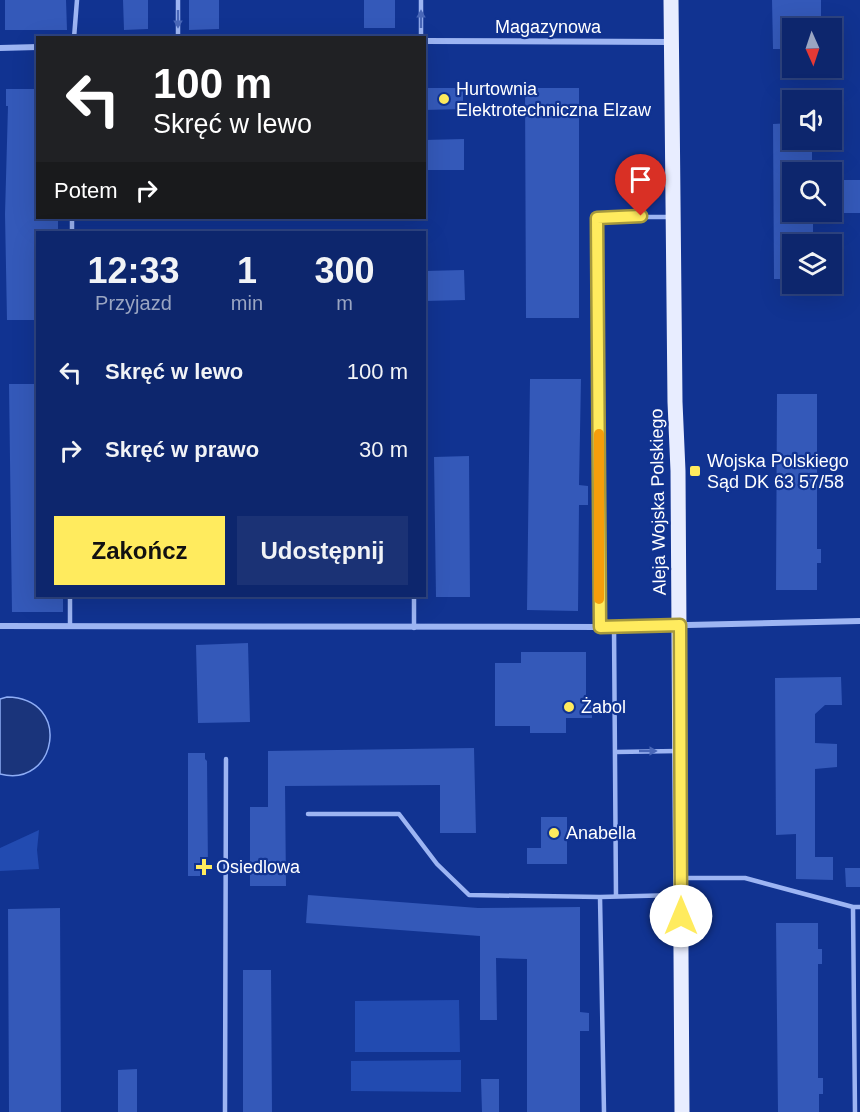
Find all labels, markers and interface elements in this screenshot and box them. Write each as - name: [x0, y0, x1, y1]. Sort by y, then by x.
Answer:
- one-way arrow: [173, 9, 183, 28]
- one-way arrow: [416, 9, 426, 28]
- street label: Magazynowa: [495, 17, 602, 37]
- north arrow: [782, 18, 842, 78]
- map controls: [782, 18, 842, 294]
- icon: left: [54, 60, 132, 138]
- text: 100 m: [153, 60, 272, 107]
- place label: Hurtownia Elektrotechniczna Elzaw: [456, 79, 652, 120]
- button: sound: [782, 90, 842, 150]
- marker: Hurtownia Elektrotechniczna Elzaw: [437, 92, 451, 106]
- text: Skręć w lewo: [153, 109, 312, 139]
- pin: [615, 154, 666, 216]
- button: search: [782, 162, 842, 222]
- icon: arrive: [624, 163, 657, 196]
- icon: right: [130, 174, 163, 207]
- text: Potem: [54, 178, 118, 203]
- button: layers: [782, 234, 842, 294]
- text: 12:33: [87, 250, 179, 291]
- text: 1: [237, 250, 257, 291]
- text: 300: [314, 250, 375, 291]
- text: Przyjazd: [95, 292, 172, 314]
- text: min: [231, 292, 263, 314]
- text: m: [336, 292, 353, 314]
- icon: left: [54, 356, 87, 389]
- text: Skręć w lewo: [105, 359, 243, 384]
- text: 100 m: [347, 359, 408, 384]
- street label: Aleja Wojska Polskiego: [646, 408, 670, 596]
- icon: right: [54, 434, 87, 467]
- text: Skręć w prawo: [105, 437, 259, 462]
- text: 30 m: [359, 437, 408, 462]
- place label: Wojska Polskiego Sąd DK 63 57/58: [707, 451, 849, 492]
- marker: Wojska Polskiego Sąd DK 63 57/58: [688, 464, 702, 478]
- button: Zakończ: [54, 516, 225, 585]
- button: Udostępnij: [237, 516, 408, 585]
- place label: Żabol: [581, 697, 626, 717]
- marker: Żabol: [562, 700, 576, 714]
- one-way arrow: [638, 746, 657, 756]
- place label: Anabella: [566, 823, 637, 843]
- marker: Anabella: [547, 826, 561, 840]
- place label: Osiedlowa: [216, 857, 301, 877]
- marker: Osiedlowa: [197, 860, 211, 874]
- position arrow: [649, 884, 713, 948]

